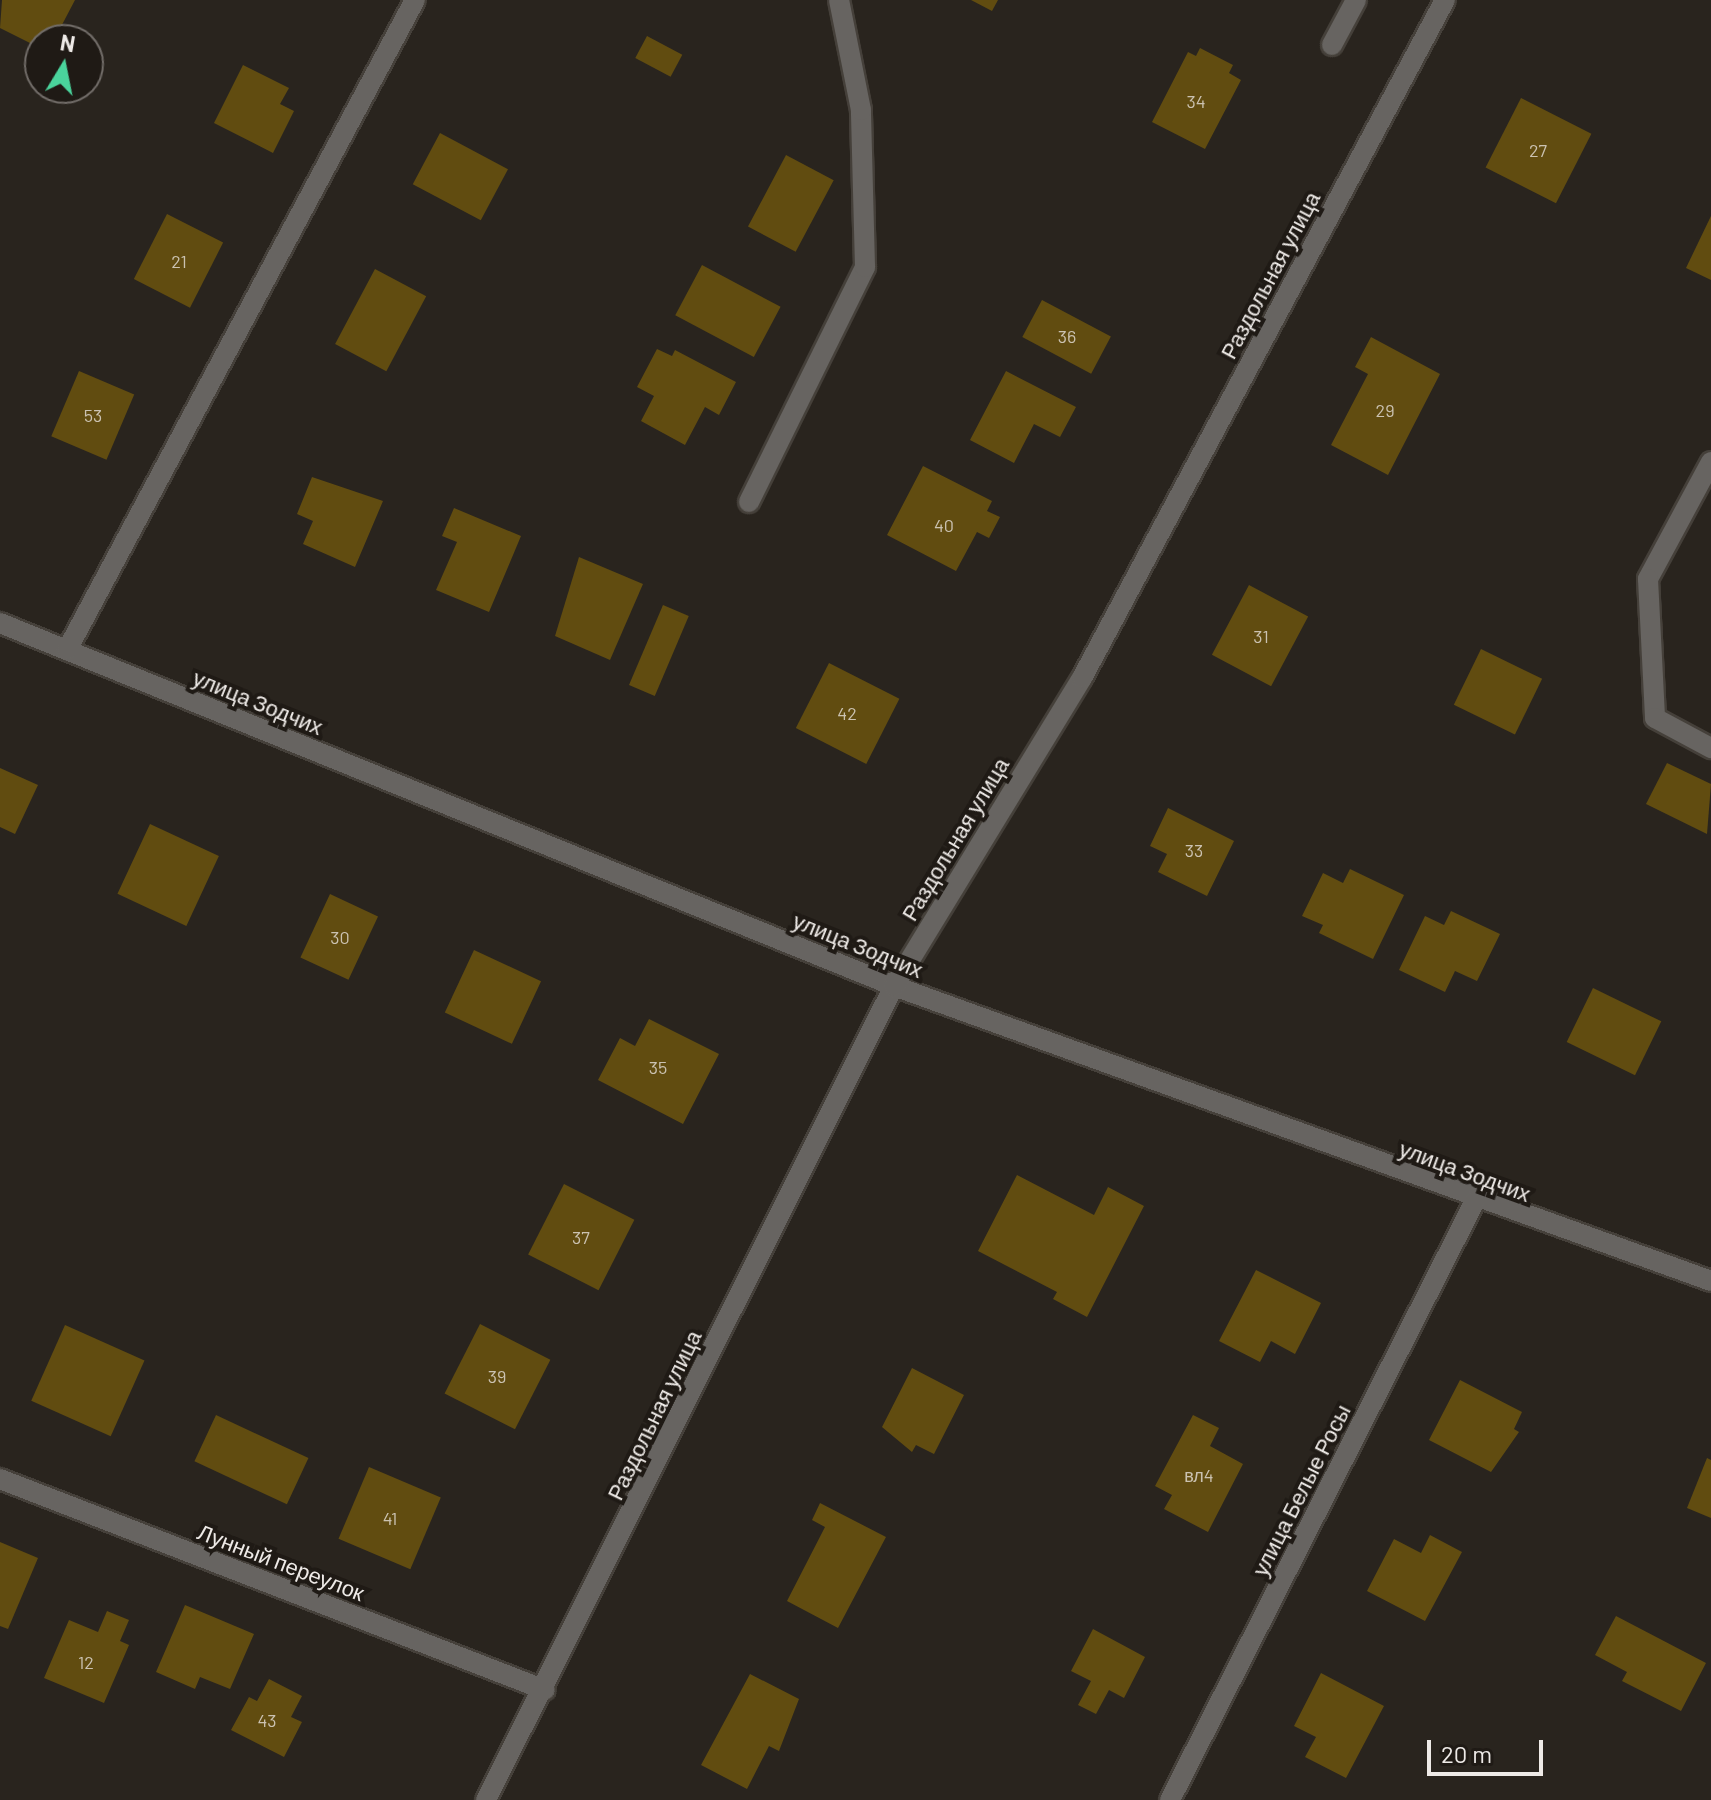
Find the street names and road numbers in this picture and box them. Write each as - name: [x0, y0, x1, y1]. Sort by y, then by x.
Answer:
- street label: Раздольная улица: [1215, 187, 1325, 363]
- street label: улица Зодчих: [189, 664, 327, 740]
- street label: Раздольная улица: [896, 753, 1014, 925]
- street label: улица Зодчих: [789, 907, 927, 983]
- street label: улица Зодчих: [1396, 1135, 1534, 1207]
- street label: Раздольная улица: [601, 1326, 707, 1504]
- street label: улица Белые Росы: [1246, 1400, 1356, 1580]
- street label: Лунный переулок: [194, 1518, 368, 1606]

